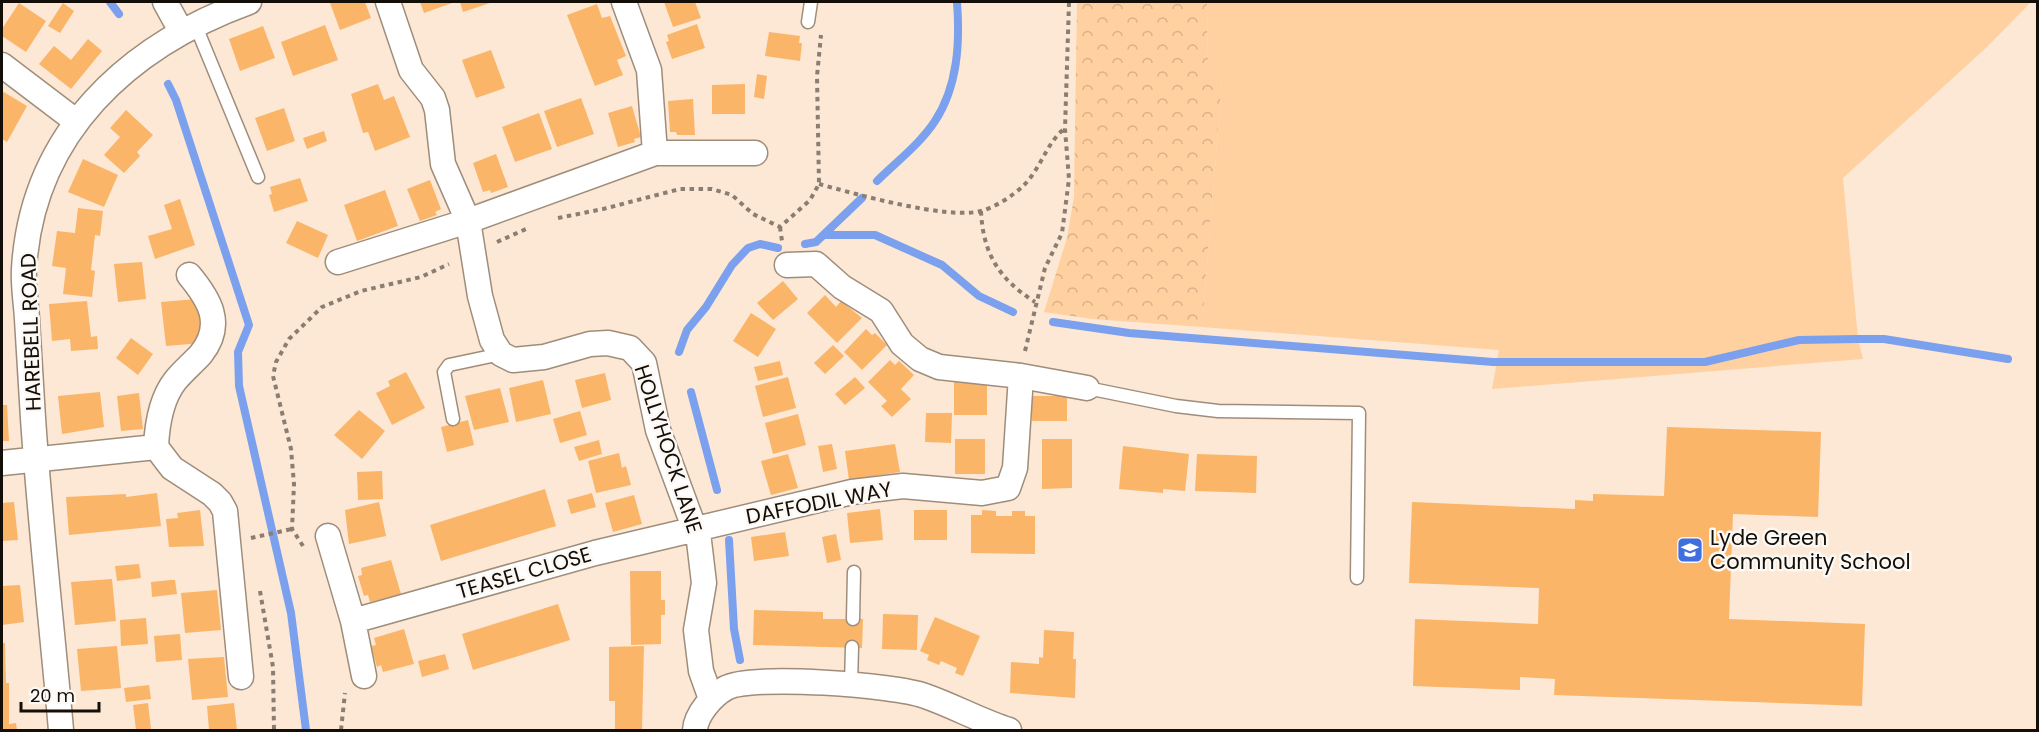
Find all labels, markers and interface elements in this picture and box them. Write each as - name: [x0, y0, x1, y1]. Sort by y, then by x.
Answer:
- street label: HAREBELL ROAD: [13, 253, 48, 411]
- street label: HOLLYHOCK LANE: [628, 361, 709, 537]
- street label: DAFFODIL WAY: [743, 474, 894, 531]
- place label: Lyde Green Community School: [1710, 523, 1911, 576]
- school or university icon: Lyde Green Community School: [1675, 535, 1705, 565]
- street label: TEASEL CLOSE: [453, 539, 595, 606]
- scale bar: [21, 675, 99, 713]
- text: 20 m: [30, 683, 75, 708]

